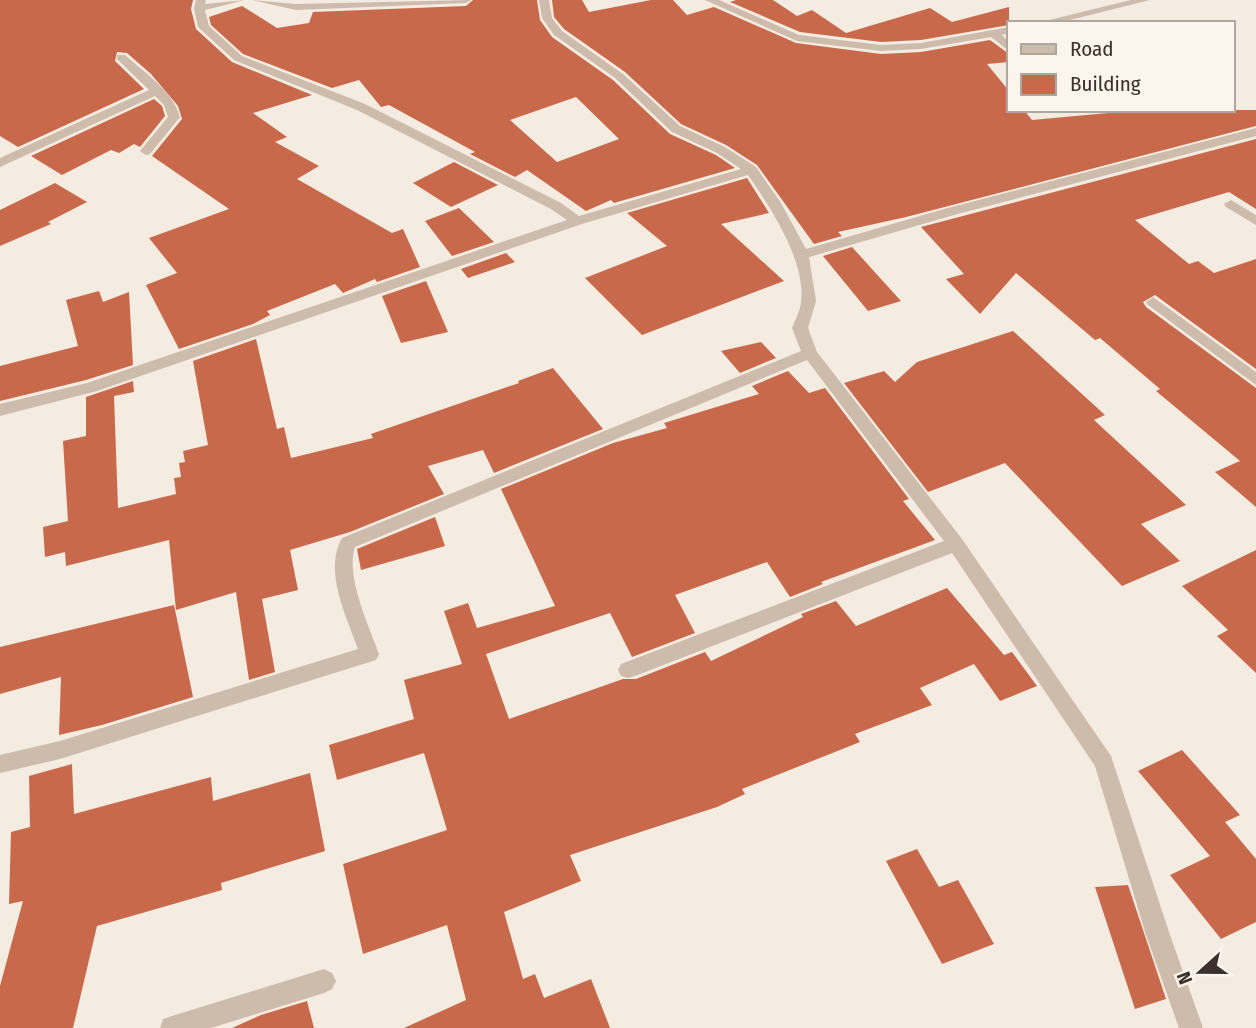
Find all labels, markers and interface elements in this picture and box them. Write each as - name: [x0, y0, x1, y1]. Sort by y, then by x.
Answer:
- legend: [1007, 21, 1235, 112]
- text: Road: [1070, 36, 1114, 62]
- text: Building: [1070, 71, 1141, 97]
- north arrow: [1165, 937, 1235, 1007]
- text: N: [1172, 968, 1197, 987]

